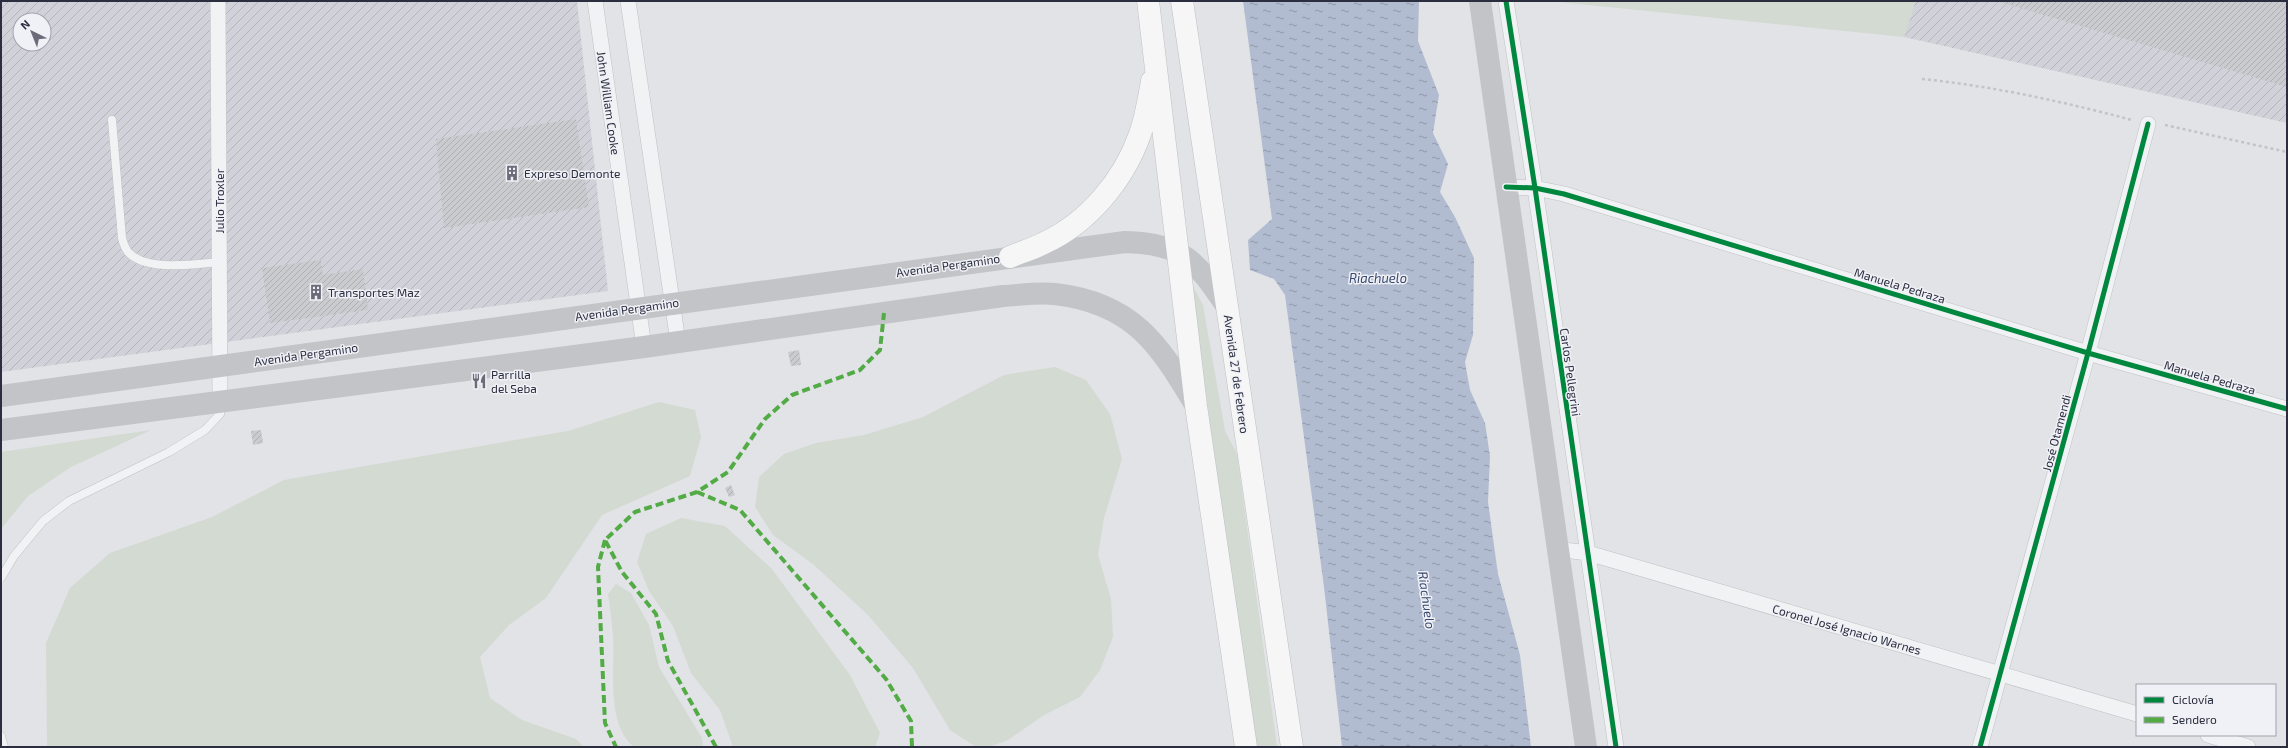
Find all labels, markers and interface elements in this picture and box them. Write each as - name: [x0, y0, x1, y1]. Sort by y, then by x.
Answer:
- north arrow: [12, 12, 52, 52]
- text: N: [17, 17, 32, 32]
- street label: John William Cooke: [595, 50, 623, 156]
- building icon: Expreso Demonte: [503, 164, 521, 182]
- place label: Expreso Demonte: [524, 166, 620, 180]
- street label: Julio Troxler: [212, 168, 226, 234]
- street label: Avenida Pergamino: [895, 251, 1001, 279]
- street label: Manuela Pedraza: [1853, 264, 1947, 306]
- water label: Riachuelo: [1349, 270, 1407, 286]
- building icon: Transportes Maz: [307, 283, 325, 301]
- place label: Transportes Maz: [328, 285, 420, 299]
- street label: Avenida Pergamino: [574, 295, 680, 323]
- street label: Avenida 27 de Febrero: [1222, 314, 1252, 434]
- street label: Carlos Pellegrini: [1558, 327, 1584, 417]
- street label: Avenida Pergamino: [253, 340, 359, 368]
- street label: Manuela Pedraza: [2163, 357, 2257, 397]
- place label: Parrilla del Seba: [491, 367, 537, 395]
- restaurant icon: Parrilla del Seba: [470, 372, 488, 390]
- street label: José Otamendi: [2039, 393, 2073, 473]
- water label: Riachuelo: [1415, 570, 1439, 630]
- street label: Coronel José Ignacio Warnes: [1771, 601, 1923, 657]
- legend: [2136, 684, 2276, 736]
- text: Ciclovía: [2172, 692, 2214, 706]
- text: Sendero: [2172, 712, 2217, 726]

